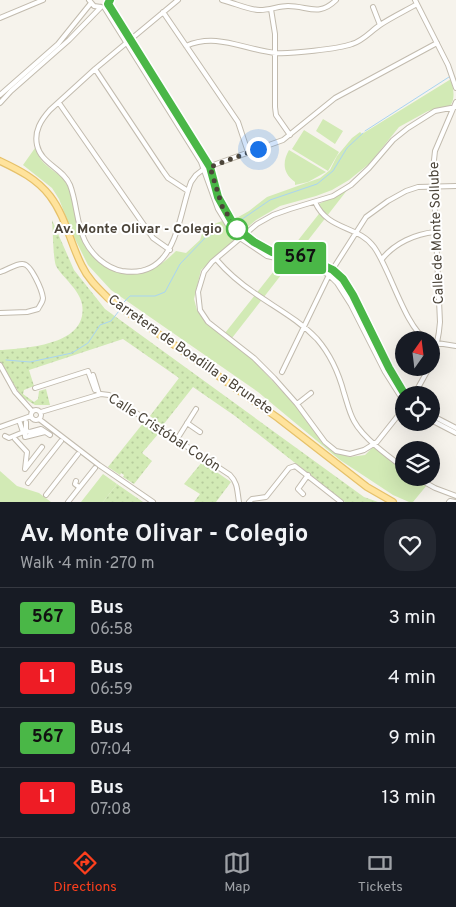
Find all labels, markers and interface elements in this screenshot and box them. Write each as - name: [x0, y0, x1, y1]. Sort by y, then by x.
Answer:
- your location: [246, 137, 271, 162]
- street label: Calle de Monte Sollube: [426, 161, 448, 305]
- marker: Av. Monte Olivar - Colegio: [226, 218, 248, 240]
- place label: Av. Monte Olivar - Colegio: [54, 221, 222, 238]
- line badge: 567: [271, 242, 329, 274]
- text: 567: [284, 246, 316, 269]
- street label: Carretera de Boadilla a Brunete: [104, 291, 276, 419]
- north arrow: [395, 331, 440, 376]
- map controls: [395, 331, 440, 486]
- button: locate: [395, 386, 440, 431]
- street label: Calle Cristóbal Colón: [105, 390, 223, 476]
- button: layers: [395, 441, 440, 486]
- button: heart: [384, 519, 436, 571]
- text: Av. Monte Olivar - Colegio: [20, 520, 308, 550]
- text: Walk · 4 min · 270 m: [20, 554, 155, 574]
- text: Bus: [90, 596, 124, 620]
- text: 567: [32, 606, 63, 629]
- text: 3 min: [388, 606, 436, 630]
- text: 06:58: [90, 620, 133, 640]
- text: Bus: [90, 656, 124, 680]
- text: L1: [39, 666, 56, 689]
- text: 4 min: [388, 666, 436, 690]
- text: 06:59: [90, 680, 133, 700]
- text: Bus: [90, 716, 124, 740]
- text: 567: [32, 726, 63, 749]
- text: 9 min: [389, 726, 436, 750]
- text: 07:04: [90, 740, 131, 760]
- text: Bus: [90, 776, 124, 800]
- text: L1: [39, 786, 56, 809]
- text: 13 min: [381, 786, 436, 810]
- text: 07:08: [90, 800, 131, 820]
- tab: Directions: [53, 849, 117, 896]
- tab: Map: [223, 849, 251, 896]
- tab: Tickets: [358, 849, 403, 896]

